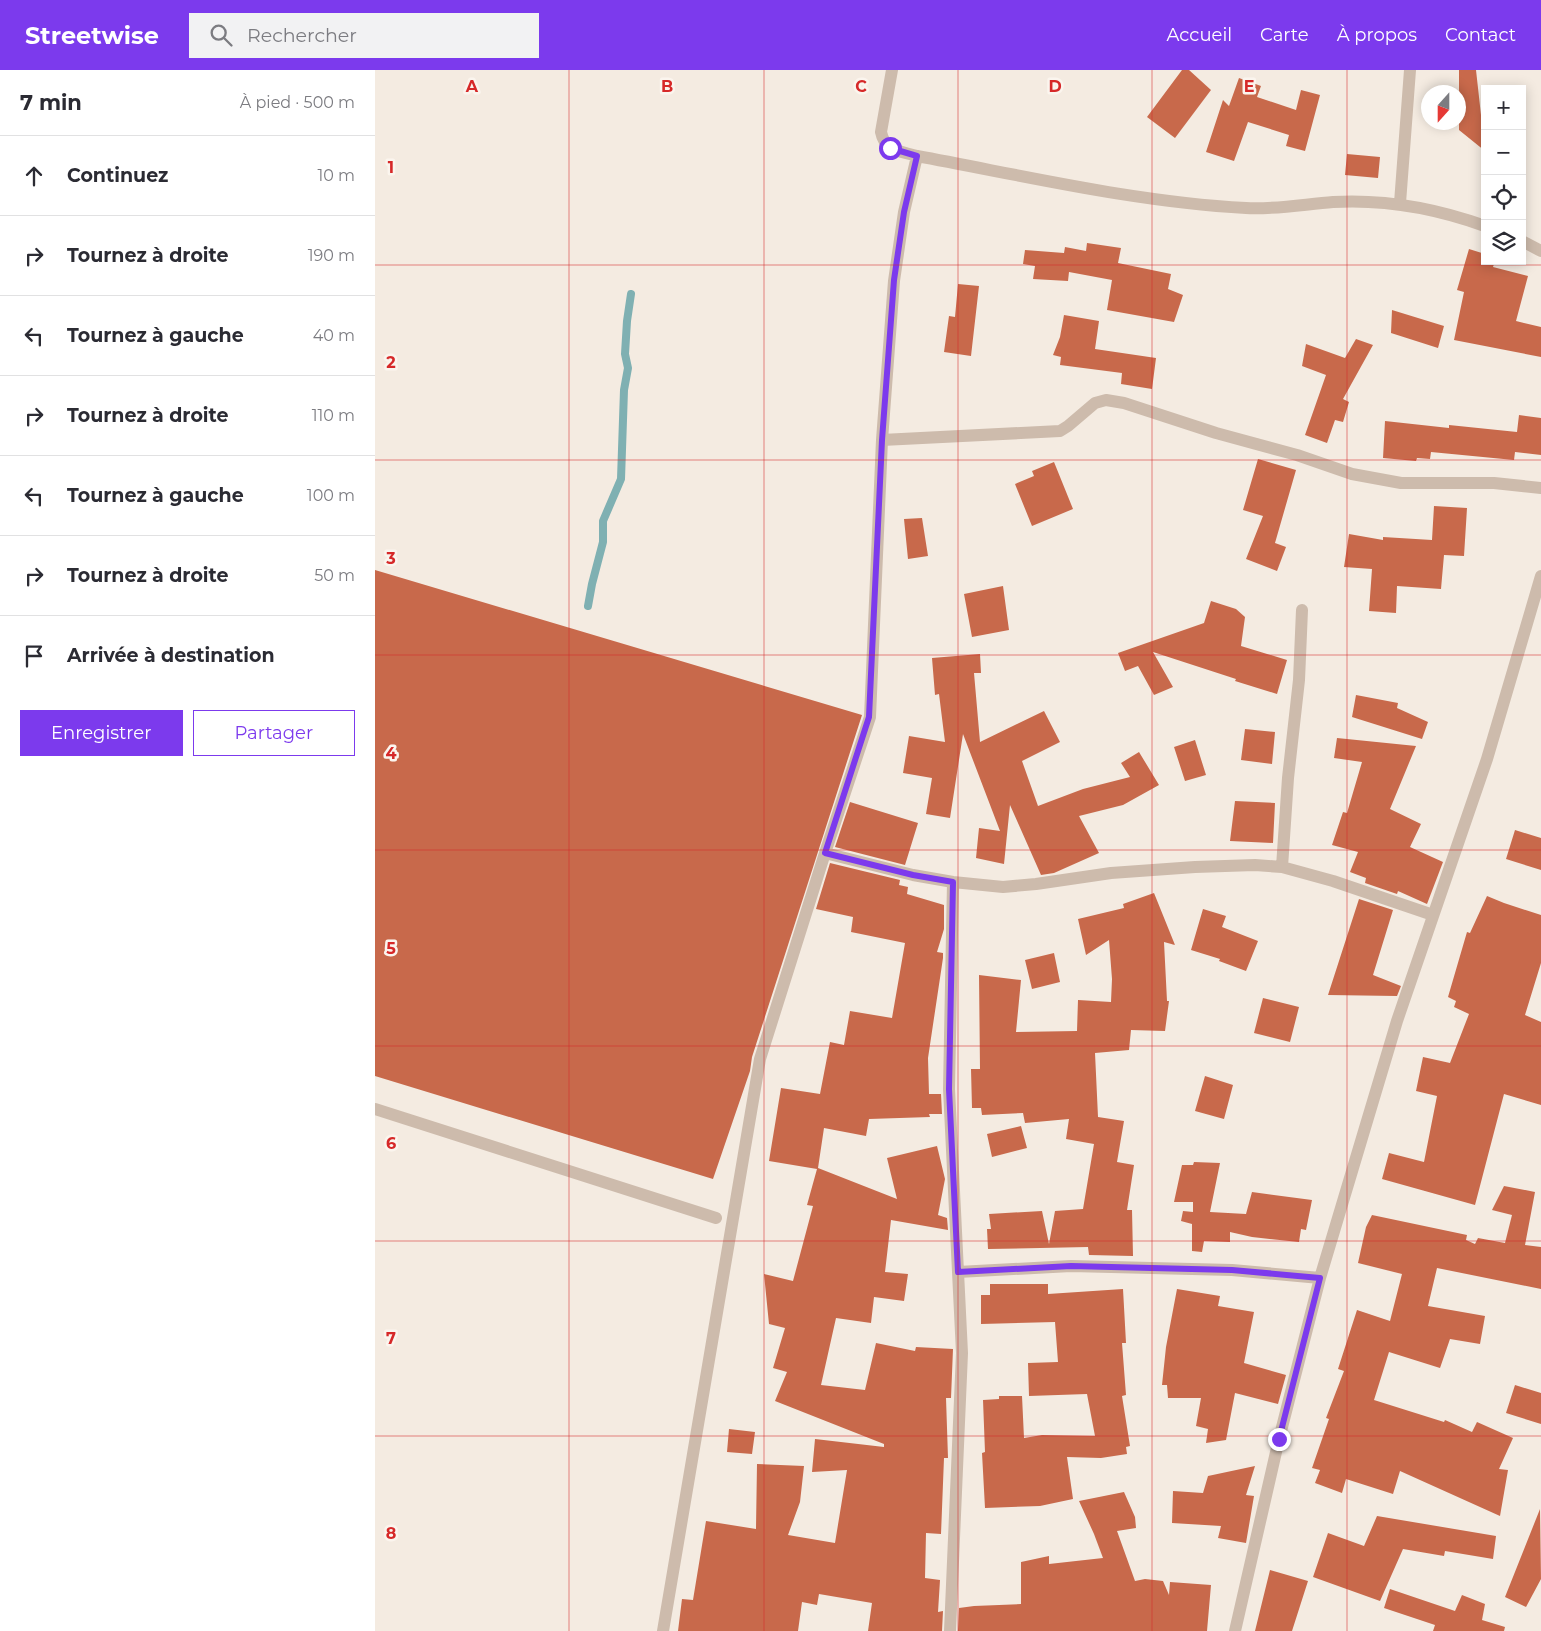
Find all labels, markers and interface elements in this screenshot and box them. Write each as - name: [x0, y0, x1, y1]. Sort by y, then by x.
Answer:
- search box: [189, 13, 539, 58]
- text: Streetwise: [25, 21, 159, 50]
- icon: search: [207, 21, 235, 49]
- text: Rechercher: [247, 24, 357, 47]
- text: Accueil: [1167, 24, 1232, 46]
- text: Carte: [1260, 24, 1309, 46]
- text: À propos: [1337, 24, 1417, 46]
- text: Contact: [1445, 24, 1516, 46]
- text: A: [465, 77, 479, 96]
- text: B: [661, 77, 673, 96]
- text: C: [855, 77, 867, 96]
- text: D: [1048, 77, 1062, 96]
- text: E: [1244, 77, 1254, 96]
- north arrow: [1421, 85, 1466, 130]
- map controls: [1481, 85, 1526, 265]
- button: +: [1481, 85, 1526, 130]
- text: 7 min: [20, 90, 82, 115]
- text: À pied · 500 m: [240, 93, 355, 112]
- button: −: [1481, 130, 1526, 175]
- route start: [879, 137, 902, 160]
- text: 1: [388, 158, 394, 177]
- icon: ahead: [20, 162, 48, 190]
- text: Continuez: [67, 164, 168, 187]
- text: 10 m: [317, 166, 355, 185]
- button: locate: [1481, 175, 1526, 220]
- button: layers: [1481, 220, 1526, 265]
- icon: right: [20, 242, 48, 270]
- text: Tournez à droite: [67, 244, 228, 267]
- text: 190 m: [308, 246, 355, 265]
- icon: left: [20, 322, 48, 350]
- text: Tournez à gauche: [67, 324, 244, 347]
- text: 40 m: [313, 326, 355, 345]
- text: 2: [386, 353, 396, 372]
- icon: right: [20, 402, 48, 430]
- text: Tournez à droite: [67, 404, 228, 427]
- text: 110 m: [312, 406, 355, 425]
- icon: left: [20, 482, 48, 510]
- text: Tournez à gauche: [67, 484, 244, 507]
- text: 100 m: [307, 486, 355, 505]
- text: 3: [385, 549, 396, 568]
- icon: right: [20, 562, 48, 590]
- text: Tournez à droite: [67, 564, 228, 587]
- text: 50 m: [314, 566, 355, 585]
- icon: arrive: [20, 642, 48, 670]
- text: Arrivée à destination: [67, 644, 275, 667]
- button: Enregistrer: [20, 710, 183, 756]
- button: Partager: [193, 710, 355, 756]
- text: 4: [385, 744, 397, 763]
- text: 5: [386, 939, 396, 958]
- text: 6: [386, 1134, 396, 1153]
- text: 7: [386, 1329, 396, 1348]
- route end: [1268, 1428, 1291, 1451]
- text: 8: [386, 1524, 396, 1543]

